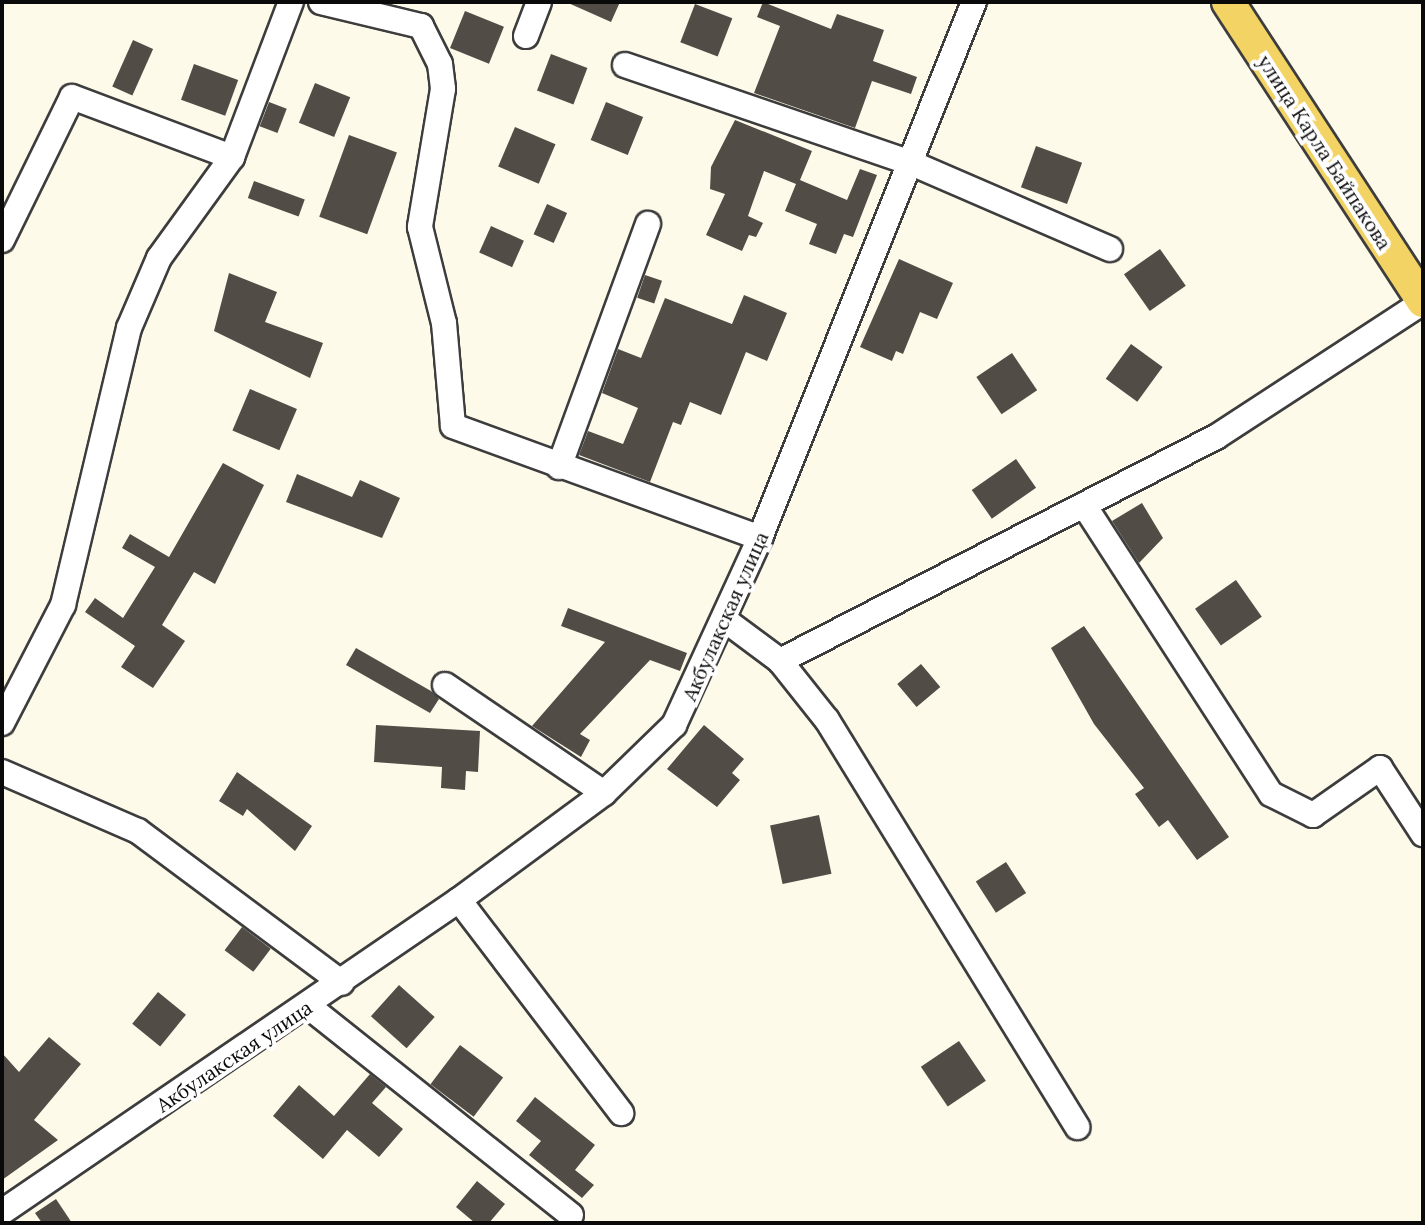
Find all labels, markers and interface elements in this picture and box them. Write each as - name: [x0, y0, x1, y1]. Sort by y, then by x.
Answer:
- street label: улица Карла Байпакова: [1253, 50, 1397, 254]
- street label: Акбулакская улица: [677, 528, 773, 704]
- street label: Акбулакская улица: [152, 995, 316, 1117]

